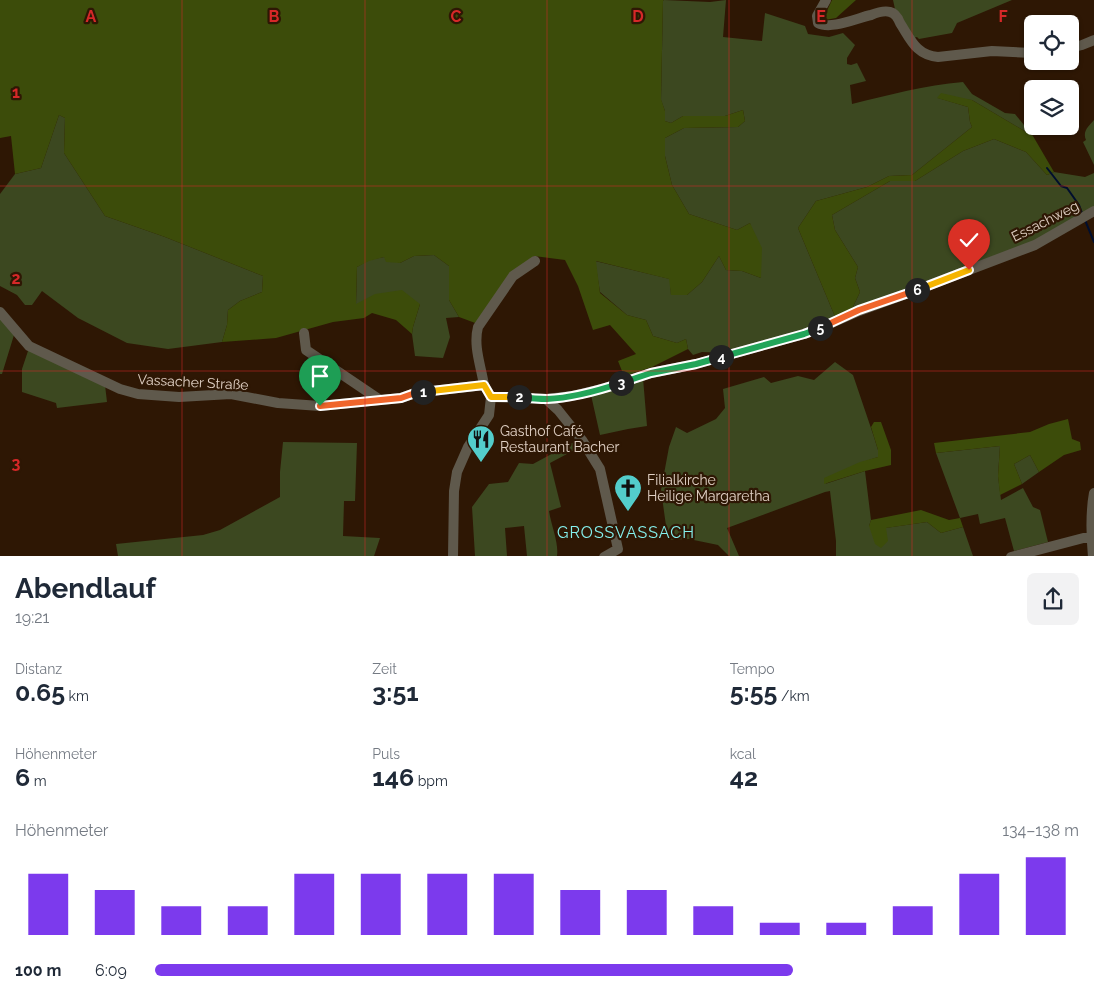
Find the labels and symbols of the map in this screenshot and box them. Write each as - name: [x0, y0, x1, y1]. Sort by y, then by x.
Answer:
- text: A: [86, 7, 97, 26]
- text: B: [269, 7, 280, 26]
- text: C: [451, 7, 462, 26]
- text: D: [632, 7, 644, 26]
- text: E: [816, 7, 826, 26]
- text: F: [998, 7, 1008, 26]
- text: 1: [12, 83, 20, 102]
- street label: Essachweg: [1009, 197, 1081, 245]
- pin: [948, 219, 990, 270]
- text: 2: [11, 269, 21, 288]
- pin: 6: [904, 278, 930, 302]
- pin: 5: [808, 316, 832, 340]
- pin: 4: [708, 344, 734, 370]
- pin: [299, 355, 341, 406]
- pin: 3: [608, 370, 634, 396]
- street label: Vassacher Straße: [137, 371, 249, 393]
- pin: 1: [410, 380, 436, 404]
- pin: 2: [506, 384, 532, 410]
- place label: Gasthof Café Restaurant Bacher: [500, 423, 619, 455]
- restaurant icon: Gasthof Café Restaurant Bacher: [466, 424, 496, 463]
- text: 3: [12, 454, 21, 473]
- place label: Filialkirche Heilige Margaretha: [647, 472, 770, 504]
- church icon: Filialkirche Heilige Margaretha: [613, 473, 643, 512]
- district label: GROSSVASSACH: [557, 523, 695, 542]

